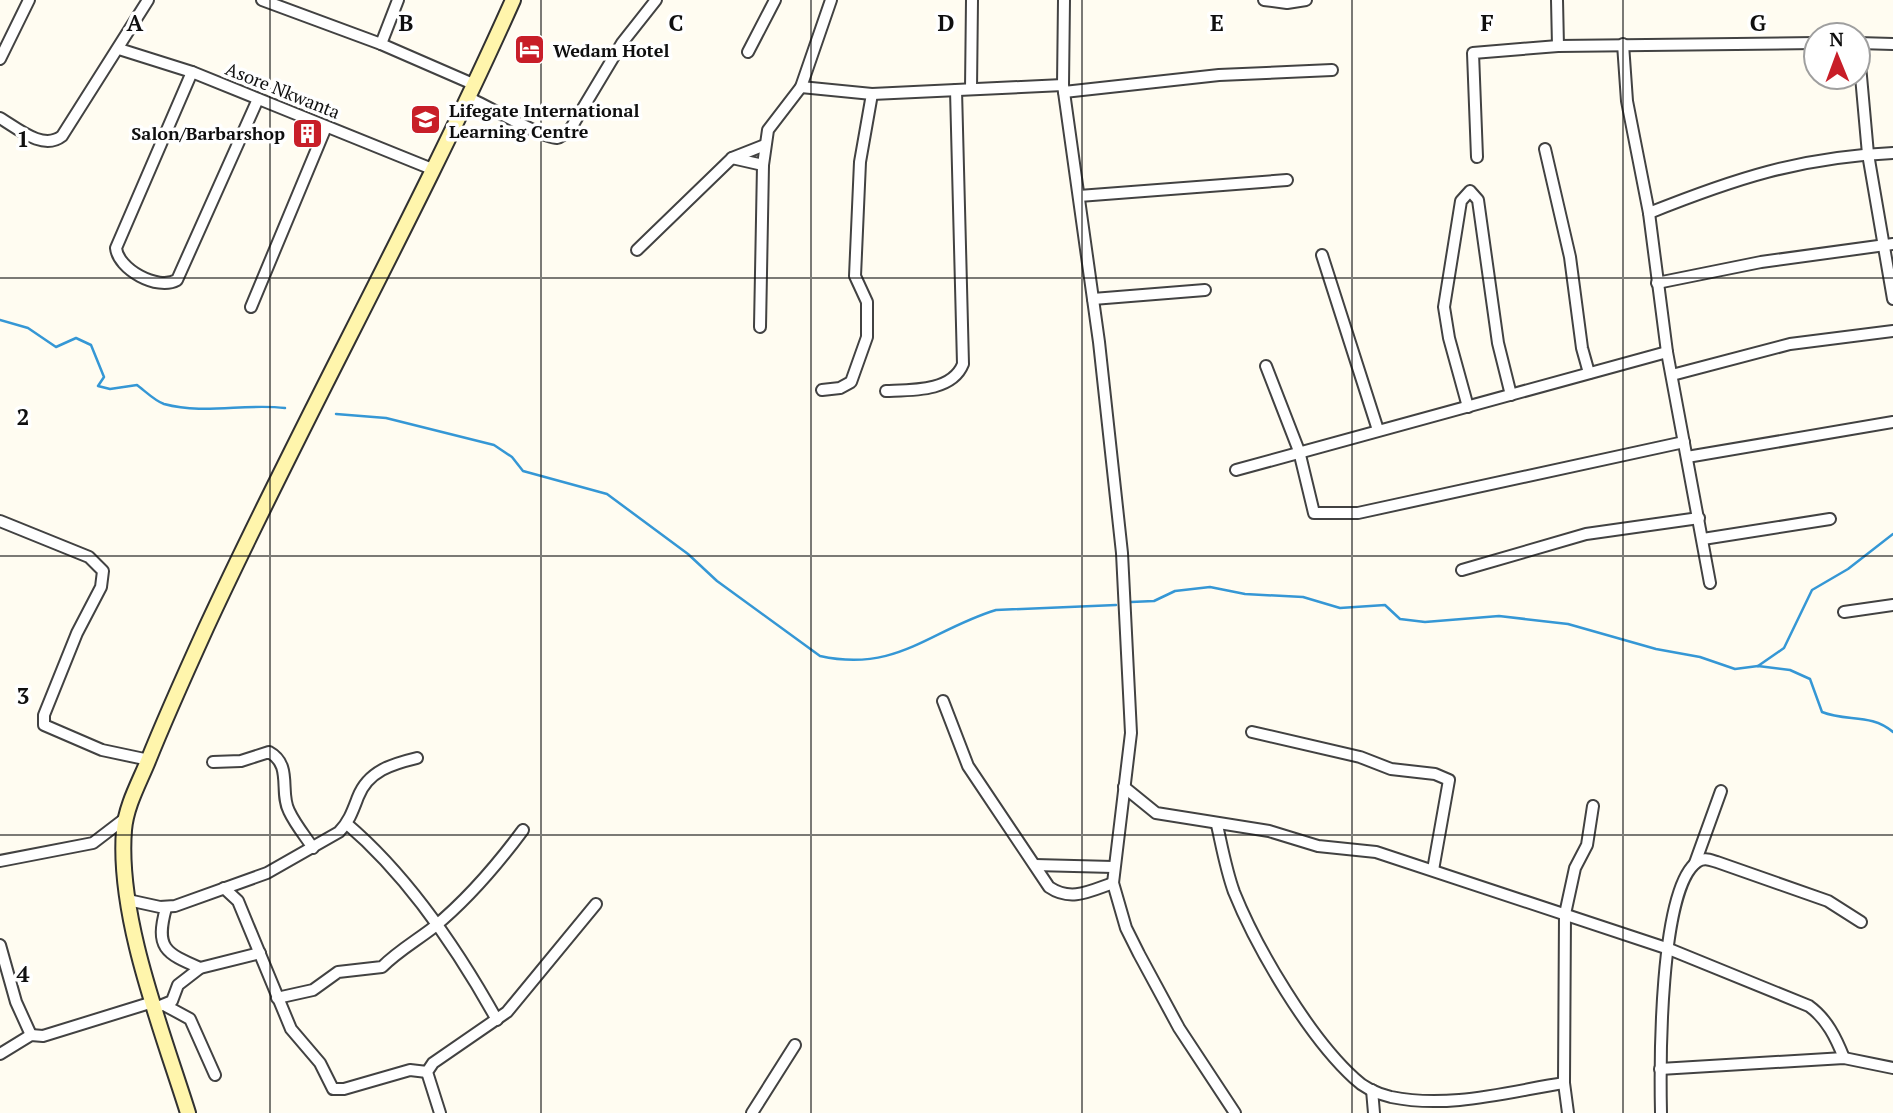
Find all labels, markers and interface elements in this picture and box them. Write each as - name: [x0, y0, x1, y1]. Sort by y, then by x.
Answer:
- text: A: [127, 7, 144, 38]
- text: B: [399, 7, 414, 38]
- text: C: [669, 7, 684, 38]
- text: D: [938, 7, 955, 38]
- text: E: [1210, 7, 1224, 38]
- text: F: [1480, 7, 1494, 38]
- text: G: [1750, 7, 1767, 38]
- north arrow: [1802, 21, 1872, 91]
- text: N: [1829, 26, 1845, 51]
- hotel icon: Wedam Hotel: [513, 33, 547, 67]
- place label: Wedam Hotel: [553, 38, 669, 62]
- street label: Asore Nkwanta: [222, 56, 344, 124]
- place label: Lifegate International Learning Centre: [449, 98, 639, 143]
- school or university icon: Lifegate International Learning Centre: [409, 103, 443, 137]
- building icon: Salon/Barbarshop: [291, 116, 325, 150]
- place label: Salon/Barbarshop: [131, 121, 285, 145]
- text: 1: [17, 123, 30, 154]
- text: 2: [17, 401, 30, 432]
- text: 3: [17, 680, 30, 711]
- text: 4: [17, 958, 30, 989]

